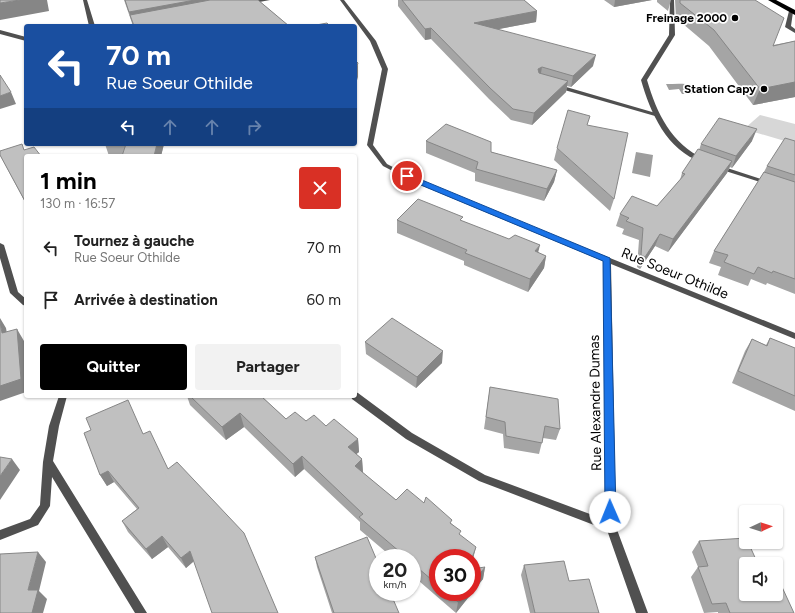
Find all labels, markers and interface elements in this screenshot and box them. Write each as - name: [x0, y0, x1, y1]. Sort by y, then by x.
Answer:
- place label: Freinage 2000: [646, 11, 727, 25]
- marker: Freinage 2000: [730, 13, 740, 23]
- text: 70 m: [106, 38, 171, 72]
- icon: left: [40, 40, 92, 92]
- text: Rue Soeur Othilde: [106, 72, 253, 94]
- place label: Station Capy: [684, 82, 756, 96]
- marker: Station Capy: [759, 84, 769, 94]
- icon: left: [117, 116, 139, 138]
- icon: ahead: [159, 116, 181, 138]
- icon: ahead: [201, 116, 223, 138]
- icon: right: [243, 116, 265, 138]
- pin: [390, 159, 424, 193]
- icon: arrive: [396, 165, 418, 187]
- text: 1 min: [40, 166, 97, 195]
- button: close: [299, 167, 341, 209]
- text: 130 m · 16:57: [40, 196, 115, 211]
- text: Tournez à gauche: [74, 232, 194, 250]
- icon: left: [40, 237, 62, 259]
- text: 70 m: [307, 239, 341, 257]
- street label: Rue Soeur Othilde: [619, 244, 731, 303]
- text: Rue Soeur Othilde: [74, 250, 180, 265]
- icon: arrive: [40, 289, 62, 311]
- text: Arrivée à destination: [74, 291, 218, 309]
- text: 60 m: [306, 291, 341, 309]
- street label: Rue Alexandre Dumas: [586, 335, 605, 471]
- button: Quitter: [40, 344, 187, 390]
- button: Partager: [195, 344, 341, 390]
- position arrow: [589, 491, 631, 533]
- north arrow: [739, 505, 783, 549]
- map controls: [739, 505, 783, 601]
- speed limit sign: 30: [429, 549, 481, 601]
- button: sound: [739, 557, 783, 601]
- text: 20: [383, 558, 407, 582]
- text: km/h: [384, 578, 406, 591]

